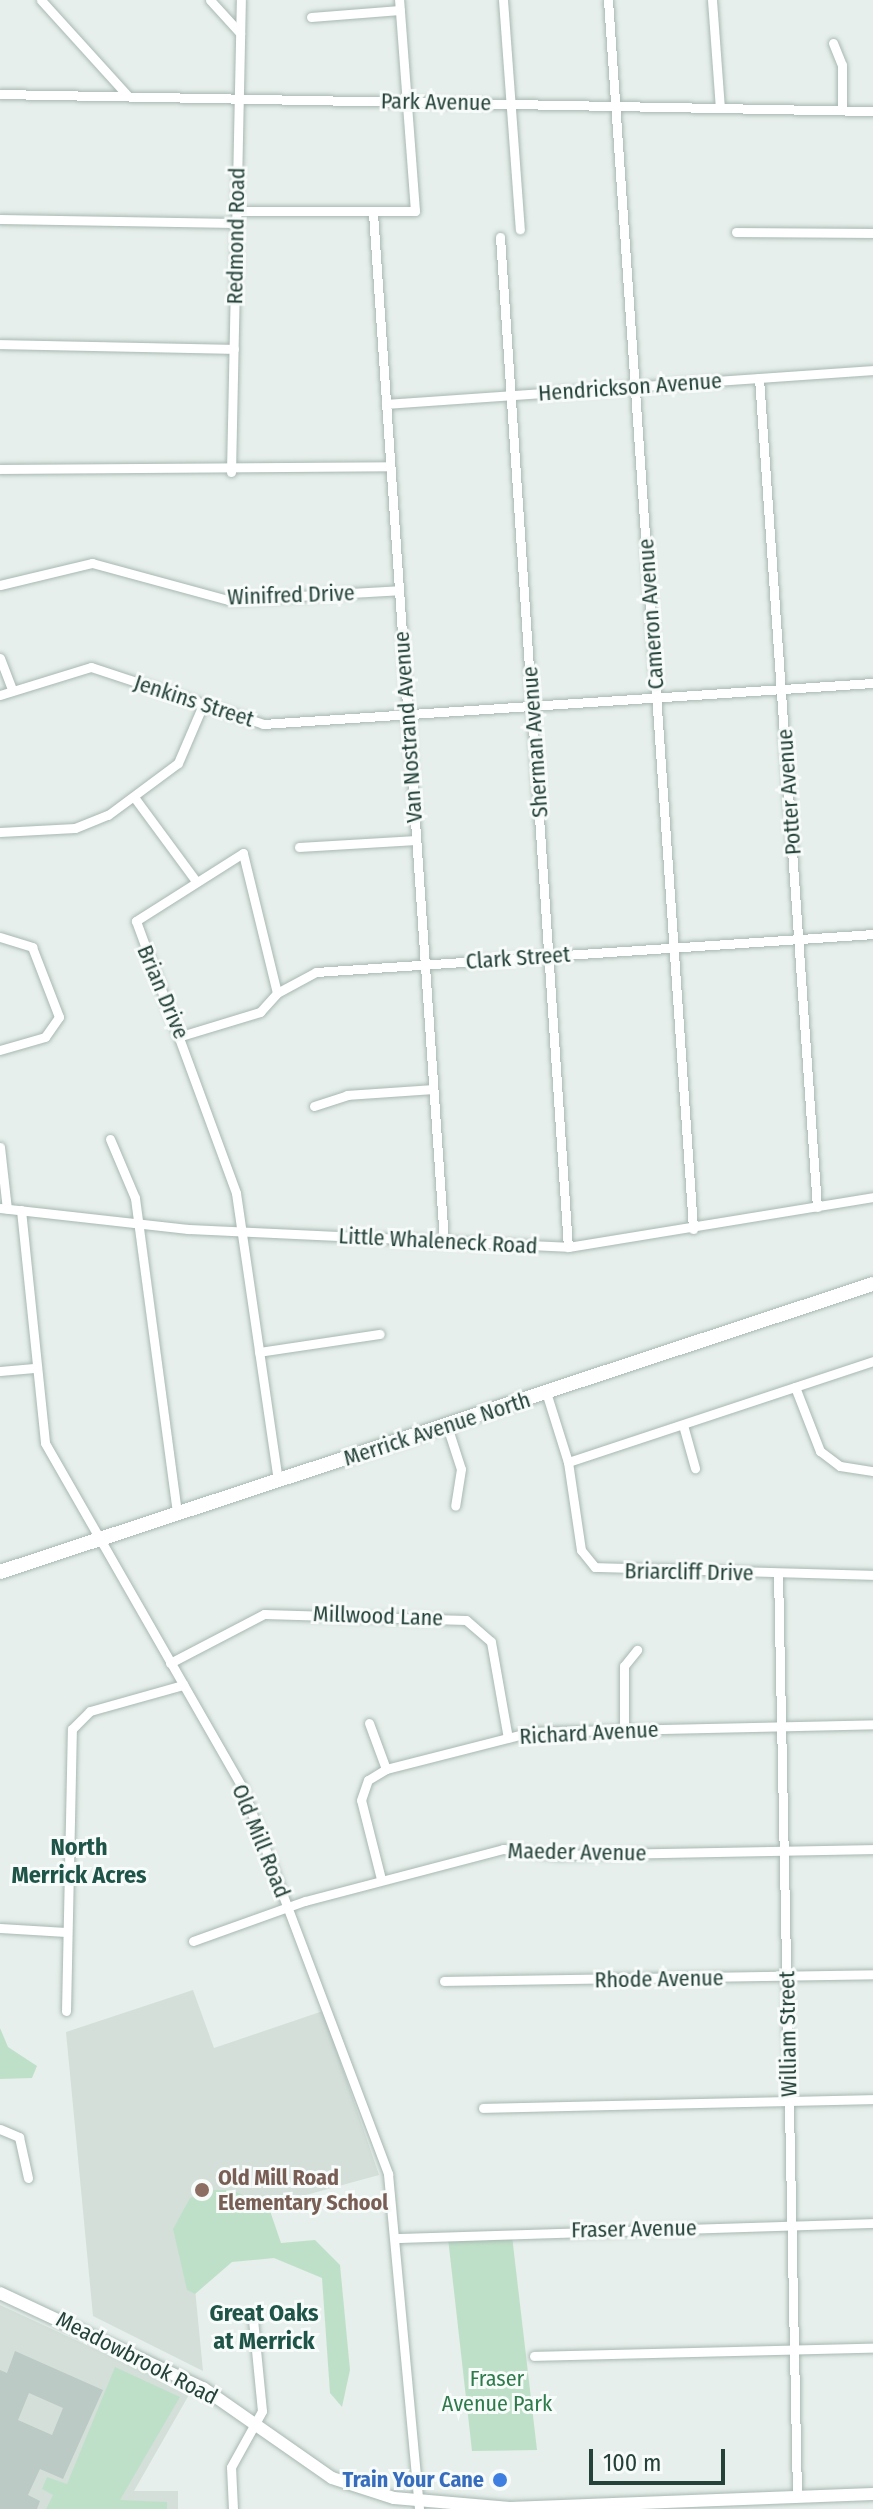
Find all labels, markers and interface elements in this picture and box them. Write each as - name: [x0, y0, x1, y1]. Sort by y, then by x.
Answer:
- street label: Park Avenue: [381, 88, 491, 116]
- street label: Redmond Road: [222, 167, 250, 305]
- street label: Hendrickson Avenue: [537, 367, 723, 407]
- street label: Cameron Avenue: [633, 538, 669, 690]
- street label: Winifred Drive: [227, 580, 355, 610]
- street label: Van Nostrand Avenue: [388, 630, 428, 824]
- street label: Sherman Avenue: [517, 665, 553, 819]
- street label: Jenkins Street: [131, 669, 257, 733]
- street label: Potter Avenue: [771, 728, 807, 856]
- street label: Brian Drive: [131, 941, 195, 1043]
- street label: Clark Street: [465, 941, 571, 975]
- street label: Little Whaleneck Road: [338, 1223, 538, 1259]
- street label: Merrick Avenue North: [340, 1386, 534, 1472]
- street label: Briarcliff Drive: [624, 1558, 754, 1586]
- street label: Millwood Lane: [313, 1601, 443, 1631]
- street label: Richard Avenue: [519, 1716, 659, 1750]
- street label: Old Mill Road: [226, 1780, 296, 1902]
- district label: North Merrick Acres: [11, 1834, 147, 1890]
- street label: Maeder Avenue: [507, 1838, 647, 1866]
- street label: Rhode Avenue: [594, 1965, 724, 1993]
- street label: William Street: [774, 1971, 802, 2097]
- place label: Old Mill Road Elementary School: [218, 2164, 388, 2216]
- marker: Old Mill Road Elementary School: [193, 2181, 211, 2199]
- street label: Fraser Avenue: [571, 2215, 697, 2243]
- district label: Great Oaks at Merrick: [209, 2300, 319, 2356]
- street label: Meadowbrook Road: [52, 2306, 222, 2410]
- park label: Fraser Avenue Park: [442, 2365, 552, 2416]
- scale bar: [593, 2433, 729, 2483]
- text: 100 m: [603, 2449, 661, 2477]
- place label: Train Your Cane: [343, 2467, 484, 2493]
- marker: Train Your Cane: [491, 2471, 509, 2489]

